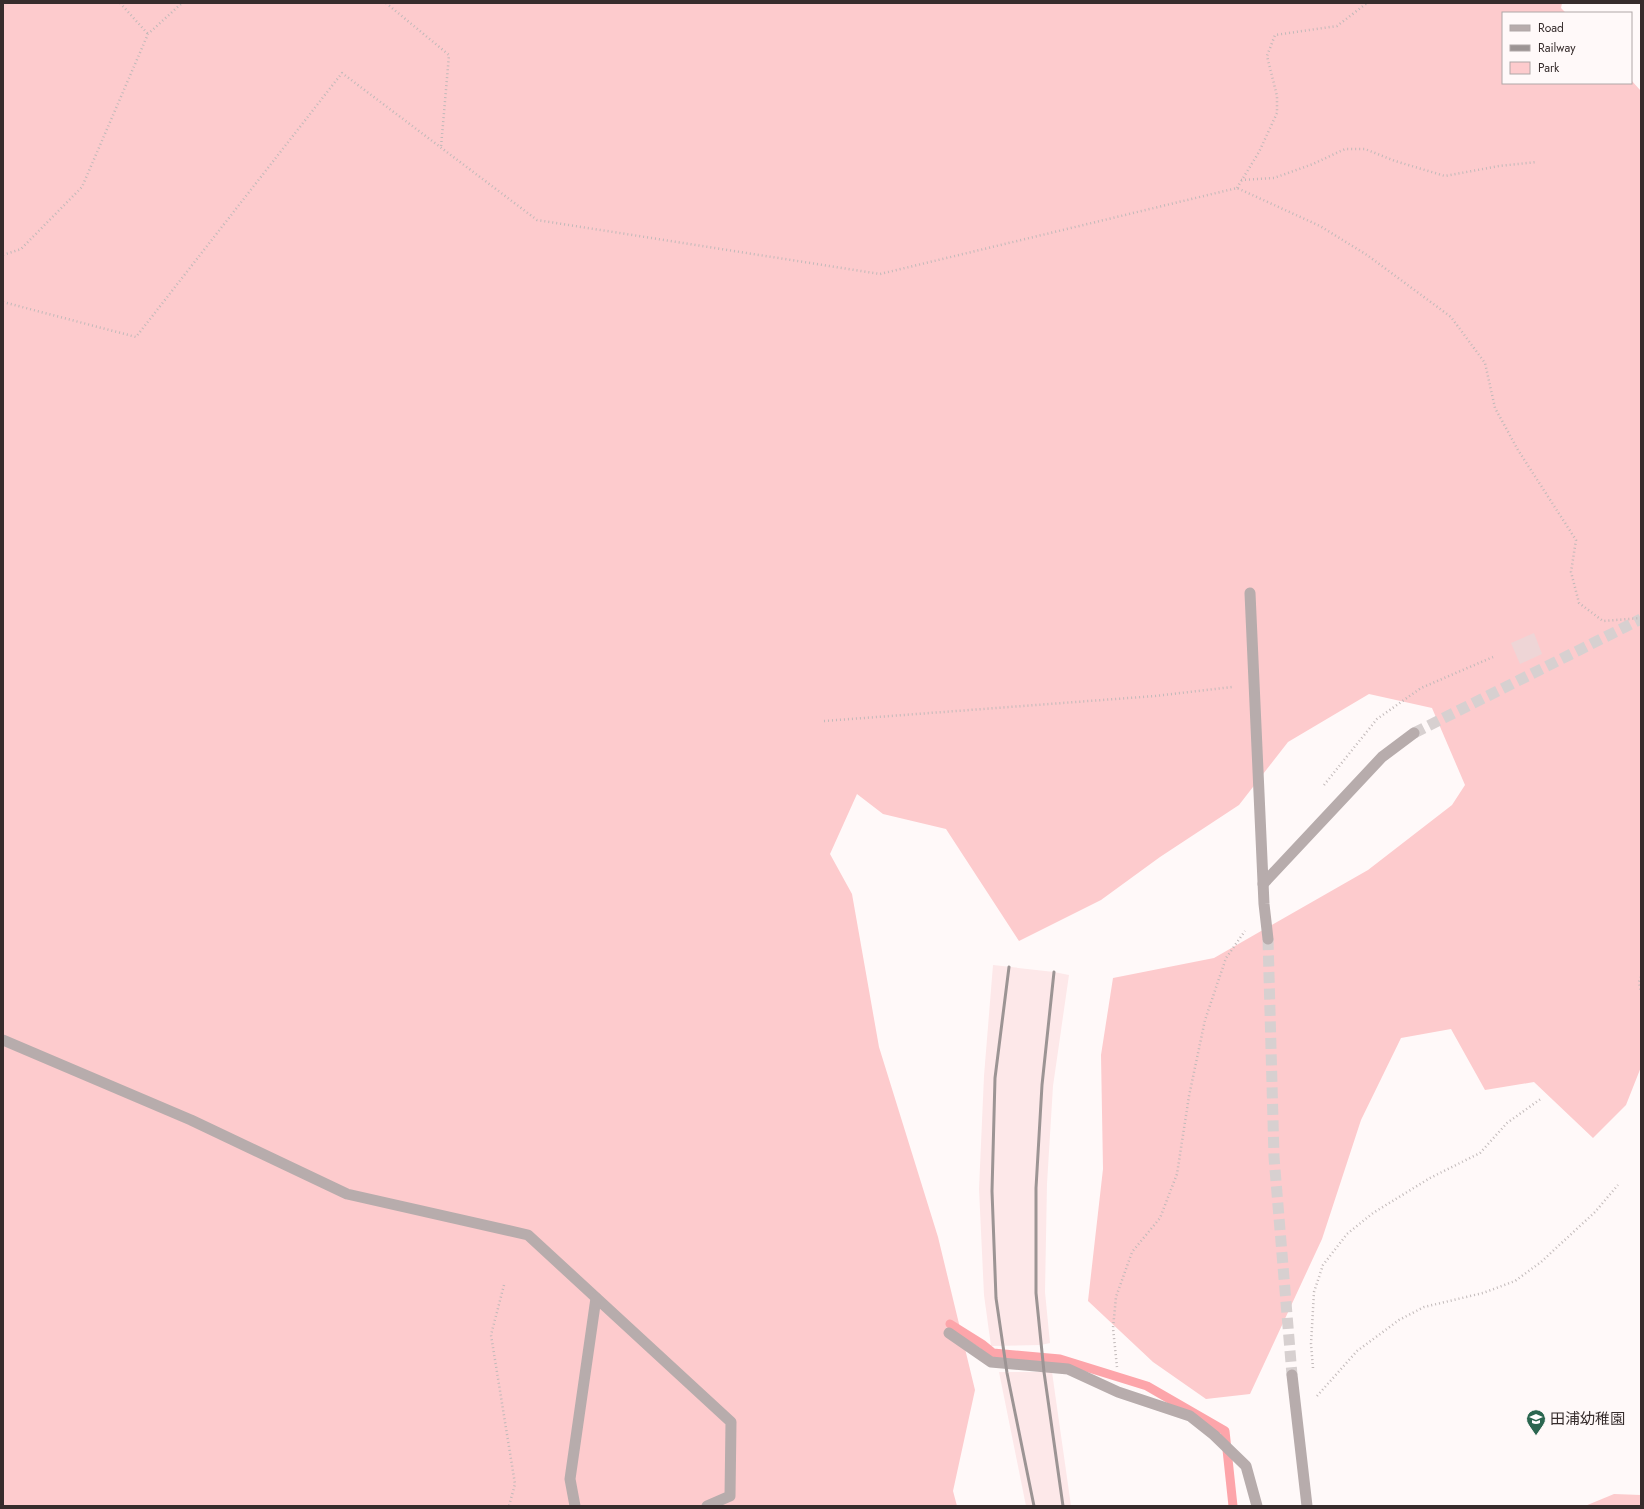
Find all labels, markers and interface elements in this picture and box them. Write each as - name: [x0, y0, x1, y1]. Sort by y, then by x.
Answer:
- legend: [1502, 12, 1632, 84]
- text: Road: [1538, 19, 1564, 37]
- text: Railway: [1538, 39, 1576, 57]
- text: Park: [1538, 59, 1560, 77]
- school or university icon: 田浦幼稚園: [1525, 1408, 1547, 1436]
- place label: 田浦幼稚園: [1550, 1408, 1625, 1430]

